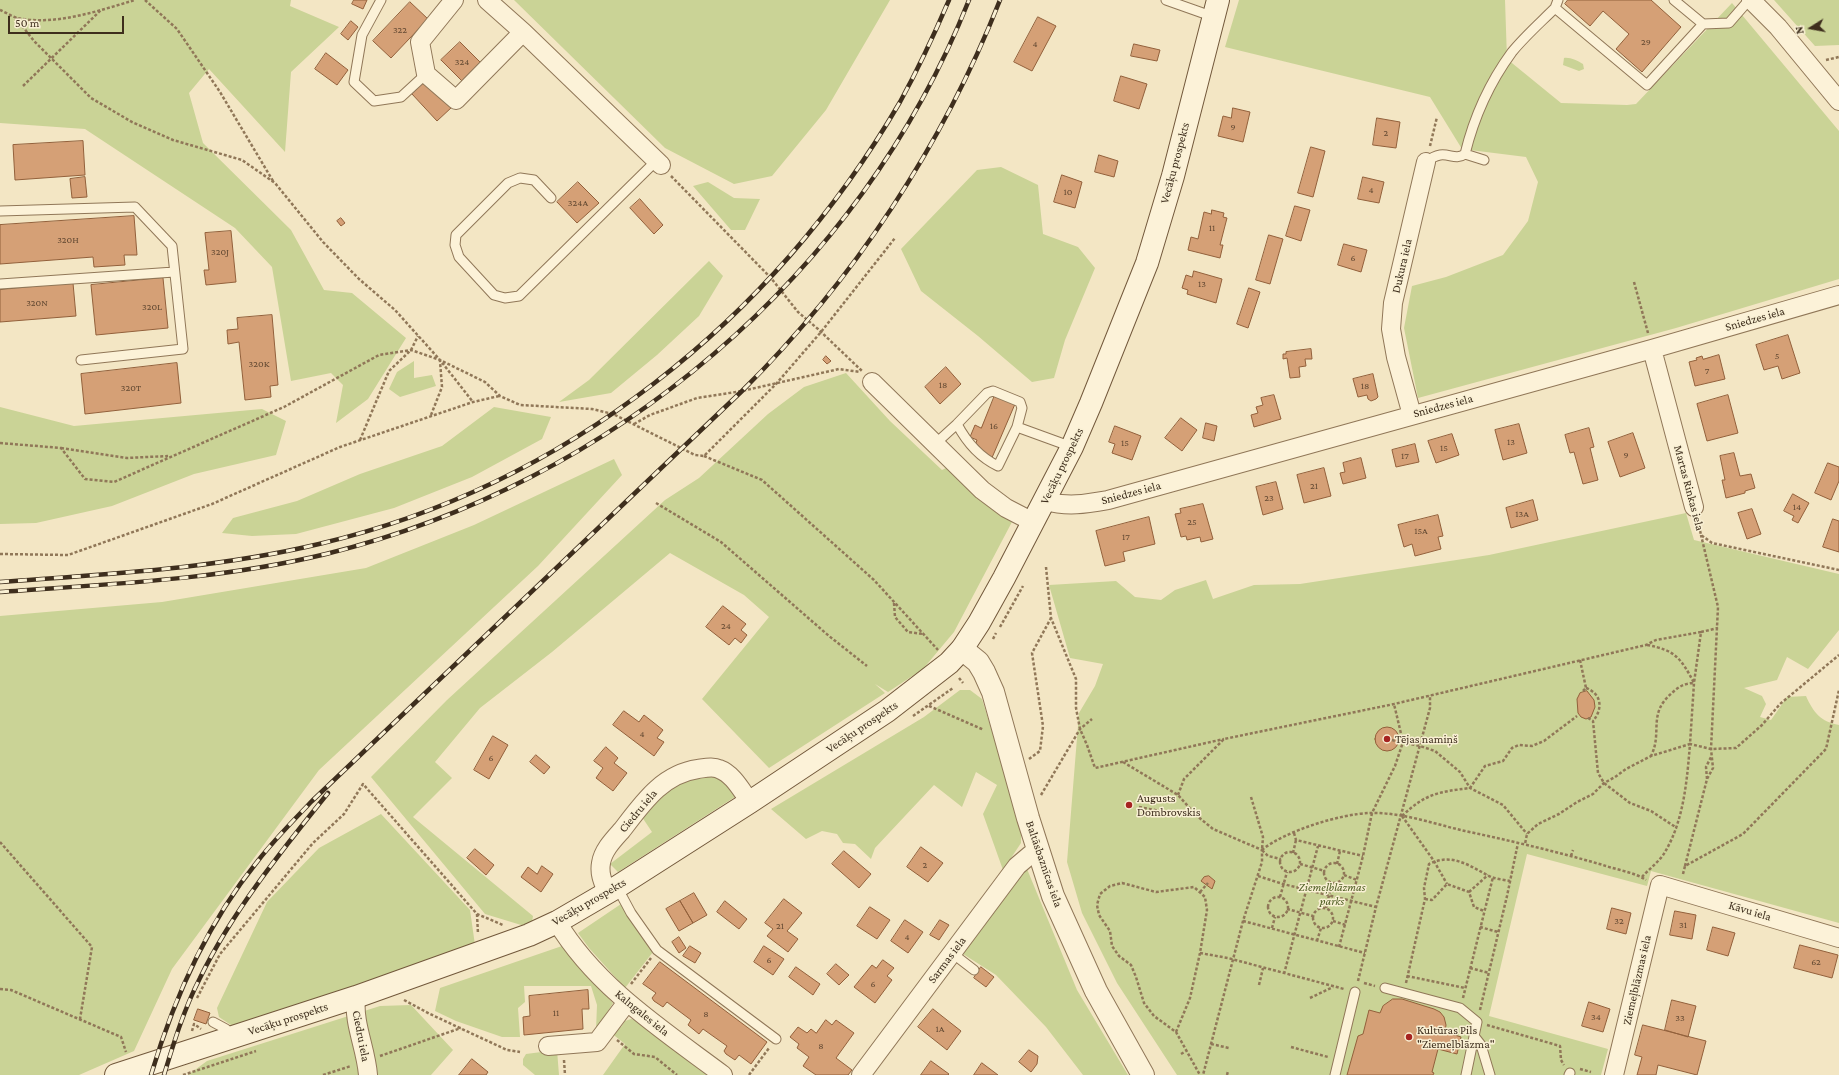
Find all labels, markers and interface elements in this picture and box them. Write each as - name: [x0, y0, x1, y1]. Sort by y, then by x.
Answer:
- scale bar: [10, 8, 126, 34]
- north arrow: [1791, 8, 1831, 48]
- text: 50 m: [15, 16, 39, 30]
- house number: 322: [393, 24, 407, 36]
- text: N: [1793, 25, 1806, 35]
- house number: 29: [1641, 36, 1651, 48]
- house number: 4: [1032, 38, 1038, 50]
- house number: 324: [455, 56, 469, 68]
- street label: Vecāķu prospekts: [1157, 121, 1193, 205]
- house number: 9: [1230, 121, 1236, 133]
- house number: 2: [1384, 127, 1388, 139]
- house number: 4: [1368, 184, 1374, 196]
- house number: 10: [1064, 186, 1072, 198]
- house number: 324A: [568, 197, 588, 209]
- house number: 11: [1209, 222, 1215, 234]
- house number: 320H: [57, 234, 79, 246]
- street label: Dukura iela: [1389, 237, 1415, 295]
- house number: 320J: [211, 246, 229, 258]
- house number: 6: [1350, 252, 1356, 264]
- house number: 13: [1198, 278, 1206, 290]
- house number: 320N: [26, 297, 48, 309]
- house number: 320L: [142, 301, 162, 313]
- street label: Sniedzes iela: [1724, 304, 1786, 334]
- house number: 5: [1775, 350, 1779, 362]
- house number: 320K: [249, 358, 269, 370]
- house number: 7: [1705, 365, 1709, 377]
- house number: 18: [939, 379, 947, 391]
- house number: 18: [1361, 380, 1369, 392]
- house number: 320T: [121, 382, 141, 394]
- street label: Sniedzes iela: [1412, 391, 1474, 421]
- house number: 16: [990, 420, 998, 432]
- street label: Vecāķu prospekts: [1037, 425, 1087, 507]
- house number: 13: [1507, 436, 1515, 448]
- house number: 15: [1121, 437, 1129, 449]
- house number: 15: [1440, 442, 1448, 454]
- street label: Martas Rinkas iela: [1671, 444, 1707, 532]
- house number: 9: [1623, 449, 1629, 461]
- house number: 17: [1401, 450, 1409, 462]
- street label: Sniedzes iela: [1100, 478, 1162, 508]
- house number: 21: [1310, 480, 1318, 492]
- house number: 23: [1264, 492, 1274, 504]
- house number: 14: [1793, 501, 1801, 513]
- house number: 13A: [1515, 508, 1529, 520]
- house number: 25: [1187, 516, 1197, 528]
- house number: 15A: [1414, 525, 1428, 537]
- house number: 17: [1122, 531, 1130, 543]
- house number: 24: [721, 620, 731, 632]
- street label: Vecāķu prospekts: [823, 698, 901, 756]
- house number: 4: [639, 728, 645, 740]
- place label: Tējas namiņš: [1395, 732, 1458, 746]
- marker: Tējas namiņš: [1382, 734, 1392, 744]
- house number: 6: [488, 752, 494, 764]
- street label: Ciedru iela: [616, 787, 660, 835]
- place label: Augusts Dombrovskis: [1137, 791, 1200, 819]
- marker: Augusts Dombrovskis: [1124, 800, 1134, 810]
- street label: Baltāsbaznīcas iela: [1022, 819, 1066, 909]
- house number: 2: [923, 859, 927, 871]
- street label: Vecāķu prospekts: [549, 875, 629, 929]
- park label: Ziemeļblāzmas parks: [1299, 880, 1365, 908]
- street label: Kāvu iela: [1727, 898, 1773, 924]
- house number: 32: [1614, 915, 1624, 927]
- house number: 31: [1679, 919, 1687, 931]
- house number: 21: [776, 920, 784, 932]
- house number: 4: [904, 931, 910, 943]
- street label: Sarmas iela: [925, 934, 969, 986]
- street label: Ziemeļblāzmas iela: [1620, 934, 1654, 1026]
- house number: 6: [766, 954, 772, 966]
- house number: 62: [1811, 956, 1821, 968]
- house number: 6: [870, 978, 876, 990]
- street label: Kalngales iela: [612, 987, 672, 1039]
- street label: Vecāķu prospekts: [246, 999, 330, 1039]
- house number: 11: [553, 1007, 559, 1019]
- house number: 8: [703, 1008, 709, 1020]
- street label: Ciedru iela: [349, 1009, 373, 1063]
- house number: 34: [1591, 1011, 1601, 1023]
- house number: 33: [1675, 1012, 1685, 1024]
- house number: 1A: [935, 1023, 945, 1035]
- place label: Kultūras Pils "Ziemeļblāzma": [1417, 1023, 1495, 1051]
- marker: Kultūras Pils "Ziemeļblāzma": [1404, 1032, 1414, 1042]
- house number: 8: [818, 1040, 824, 1052]

